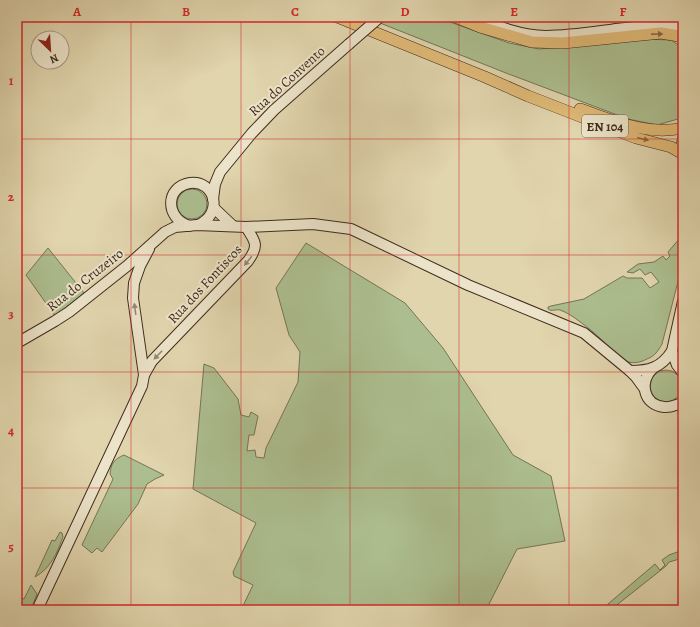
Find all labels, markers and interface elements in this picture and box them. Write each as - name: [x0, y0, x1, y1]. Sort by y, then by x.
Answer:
- text: A: [72, 3, 82, 20]
- text: B: [182, 3, 190, 20]
- text: C: [291, 3, 299, 20]
- text: D: [400, 3, 410, 20]
- text: E: [510, 3, 518, 20]
- text: F: [620, 3, 627, 20]
- north arrow: [30, 30, 70, 70]
- one-way arrow: [651, 31, 664, 37]
- street label: Rua do Convento: [245, 42, 329, 120]
- text: N: [47, 50, 61, 67]
- text: 1: [9, 72, 14, 89]
- road number: EN 104: [582, 115, 628, 137]
- one-way arrow: [636, 137, 649, 143]
- text: 2: [8, 188, 15, 205]
- street label: Rua dos Fontiscos: [163, 240, 247, 328]
- street label: Rua do Cruzeiro: [43, 244, 127, 316]
- one-way arrow: [244, 255, 253, 266]
- one-way arrow: [132, 302, 138, 315]
- text: 3: [8, 305, 14, 322]
- one-way arrow: [154, 349, 163, 360]
- text: 4: [8, 422, 14, 439]
- text: 5: [8, 538, 14, 555]

